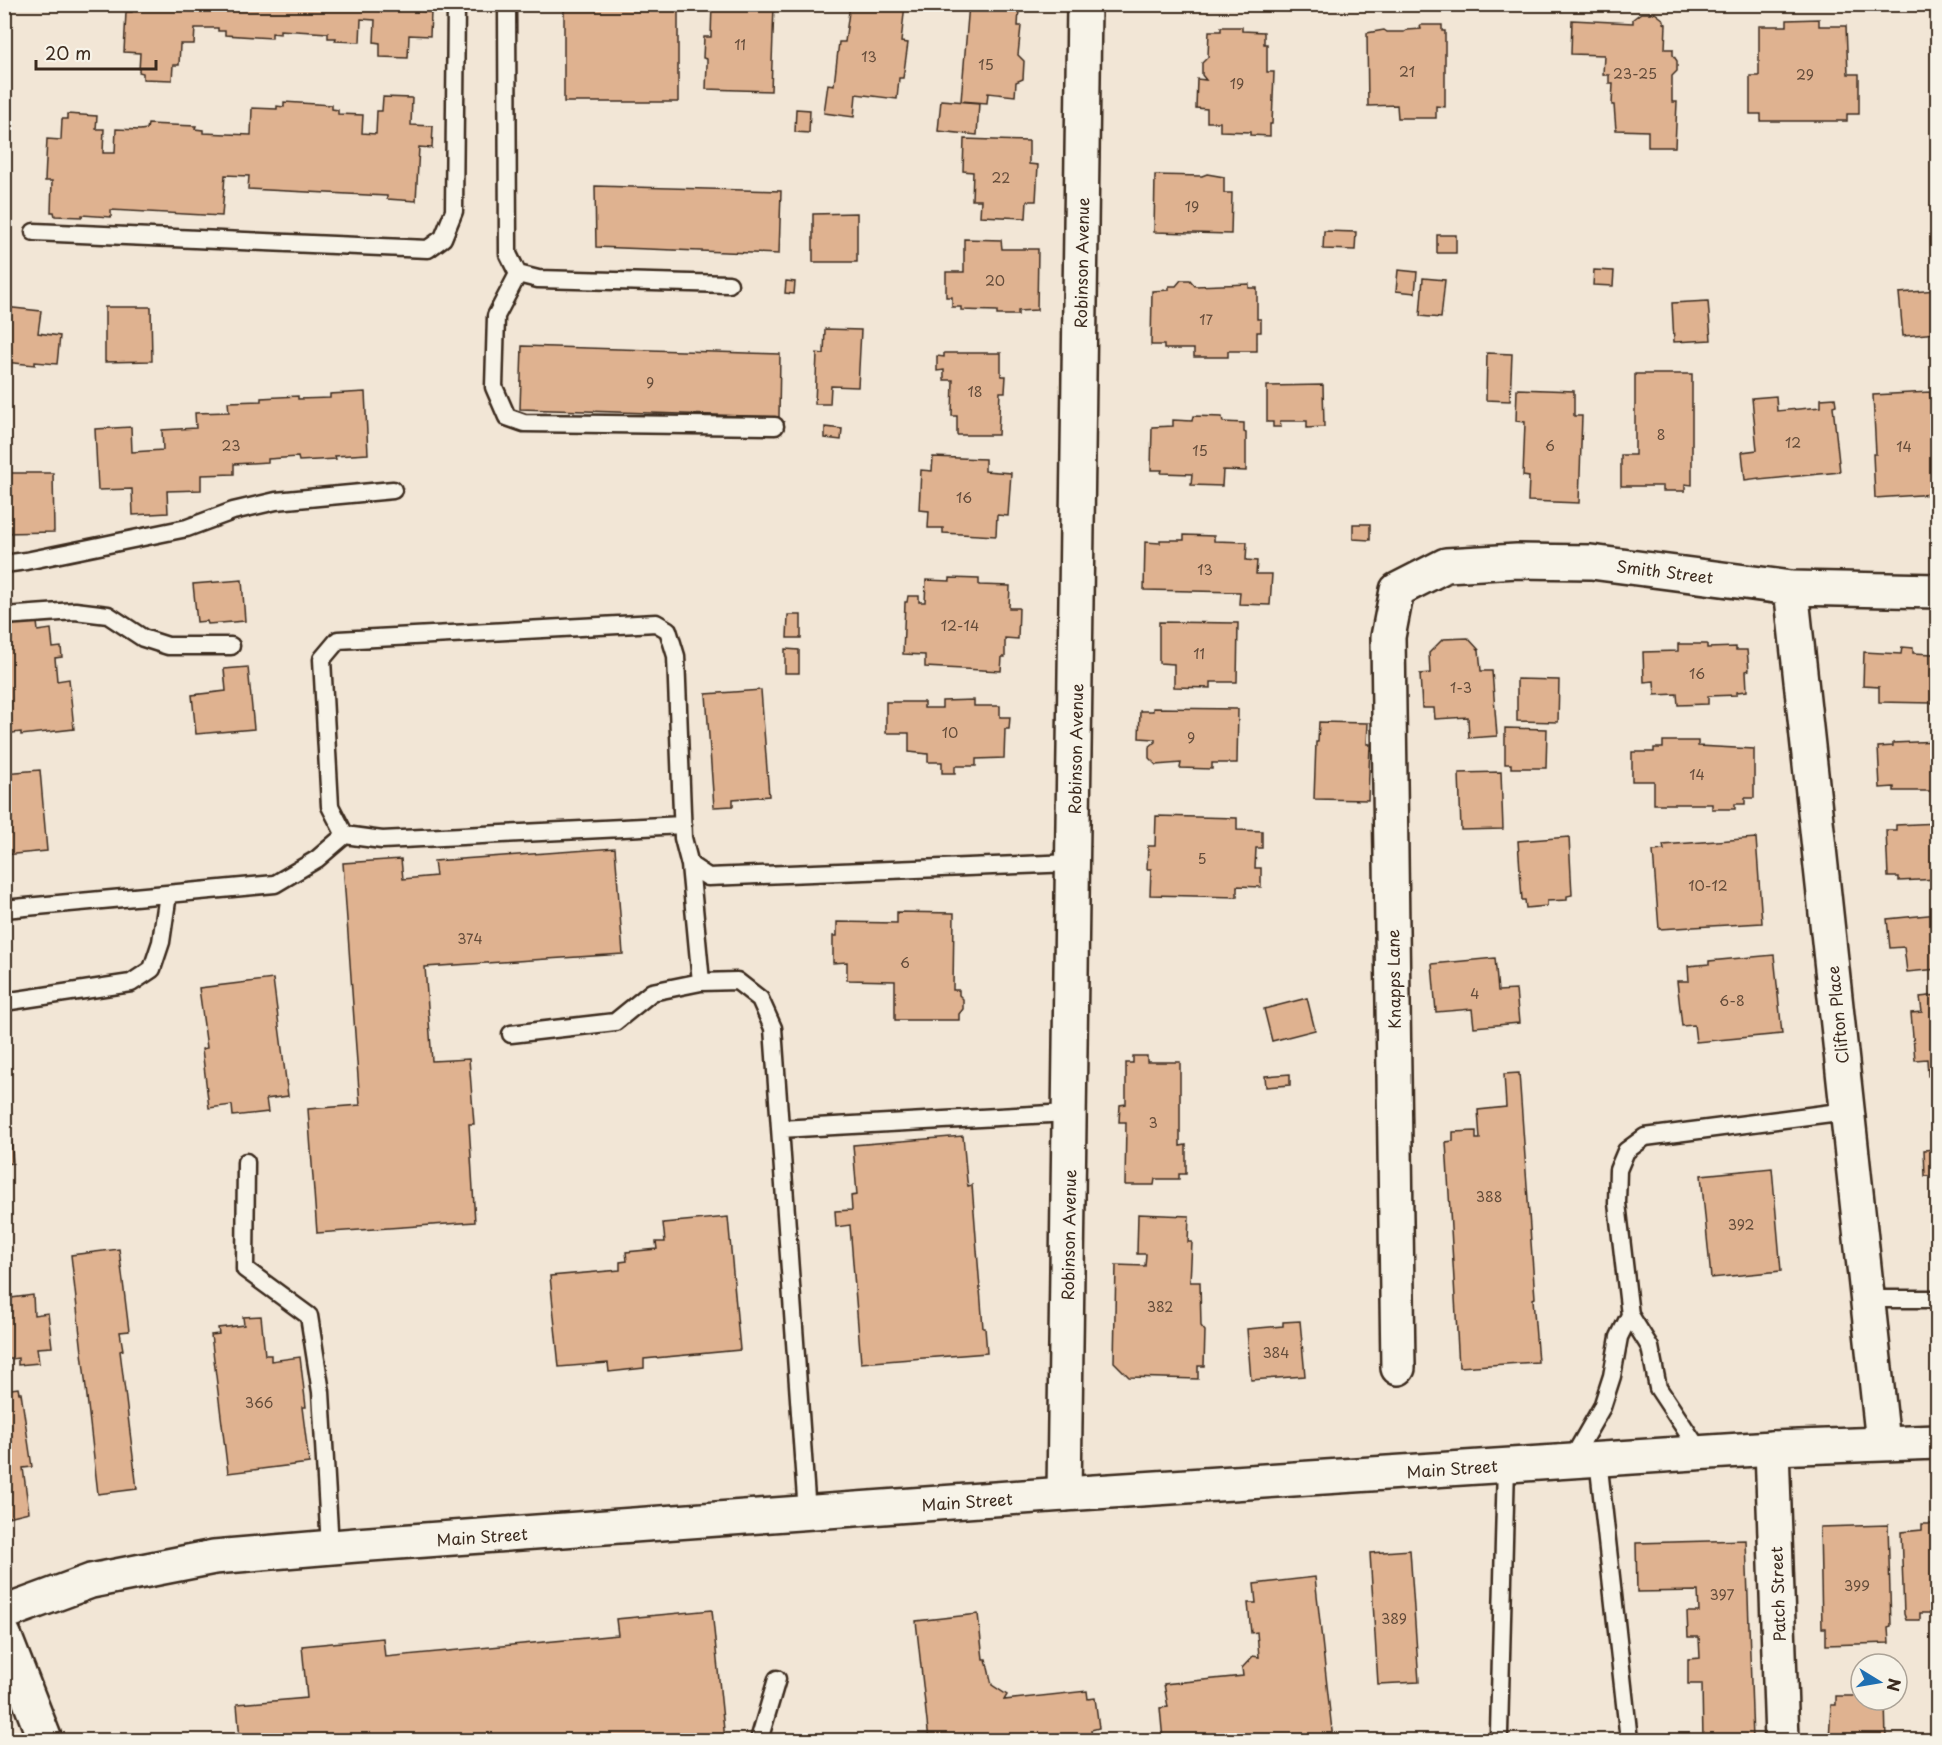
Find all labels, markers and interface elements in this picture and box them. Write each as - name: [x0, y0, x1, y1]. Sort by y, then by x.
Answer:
- scale bar: [36, 33, 156, 71]
- house number: 11: [734, 34, 746, 55]
- text: 20 m: [45, 39, 91, 66]
- house number: 13: [861, 46, 877, 67]
- house number: 15: [978, 54, 994, 75]
- house number: 21: [1399, 61, 1415, 82]
- house number: 23-25: [1613, 63, 1657, 84]
- house number: 29: [1796, 64, 1814, 85]
- house number: 19: [1230, 73, 1244, 94]
- house number: 22: [992, 167, 1010, 188]
- house number: 19: [1185, 196, 1199, 217]
- street label: Robinson Avenue: [1068, 197, 1094, 329]
- house number: 20: [985, 270, 1005, 291]
- house number: 17: [1199, 309, 1213, 330]
- house number: 9: [646, 372, 654, 393]
- house number: 18: [967, 381, 983, 402]
- house number: 8: [1657, 424, 1665, 445]
- house number: 12: [1785, 432, 1801, 453]
- house number: 23: [222, 435, 240, 456]
- house number: 6: [1545, 435, 1555, 456]
- house number: 14: [1896, 436, 1912, 457]
- house number: 15: [1192, 440, 1208, 461]
- house number: 16: [956, 487, 972, 508]
- street label: Smith Street: [1615, 553, 1715, 589]
- house number: 13: [1197, 559, 1213, 580]
- house number: 12-14: [941, 615, 979, 636]
- house number: 11: [1193, 643, 1205, 664]
- house number: 16: [1689, 663, 1705, 684]
- house number: 1-3: [1450, 677, 1472, 698]
- street label: Robinson Avenue: [1062, 683, 1088, 815]
- house number: 10: [942, 722, 958, 743]
- house number: 9: [1187, 727, 1195, 748]
- house number: 14: [1689, 764, 1705, 785]
- house number: 5: [1197, 848, 1207, 869]
- house number: 10-12: [1688, 875, 1728, 896]
- house number: 374: [457, 928, 483, 949]
- street label: Knapps Lane: [1380, 929, 1406, 1029]
- house number: 6: [900, 952, 910, 973]
- street label: Clifton Place: [1820, 965, 1854, 1065]
- house number: 4: [1470, 983, 1480, 1004]
- house number: 6-8: [1719, 990, 1745, 1011]
- house number: 3: [1148, 1112, 1158, 1133]
- street label: Robinson Avenue: [1055, 1169, 1081, 1301]
- house number: 388: [1476, 1186, 1502, 1207]
- house number: 392: [1728, 1214, 1754, 1235]
- house number: 382: [1147, 1296, 1173, 1317]
- house number: 384: [1262, 1342, 1290, 1363]
- house number: 366: [245, 1392, 273, 1413]
- street label: Main Street: [1406, 1453, 1499, 1483]
- street label: Main Street: [921, 1486, 1014, 1516]
- street label: Main Street: [436, 1521, 529, 1551]
- street label: Patch Street: [1763, 1546, 1791, 1642]
- house number: 399: [1844, 1575, 1870, 1596]
- house number: 397: [1710, 1584, 1735, 1605]
- house number: 389: [1381, 1608, 1407, 1629]
- north arrow: [1849, 1652, 1909, 1712]
- text: N: [1882, 1677, 1908, 1694]

